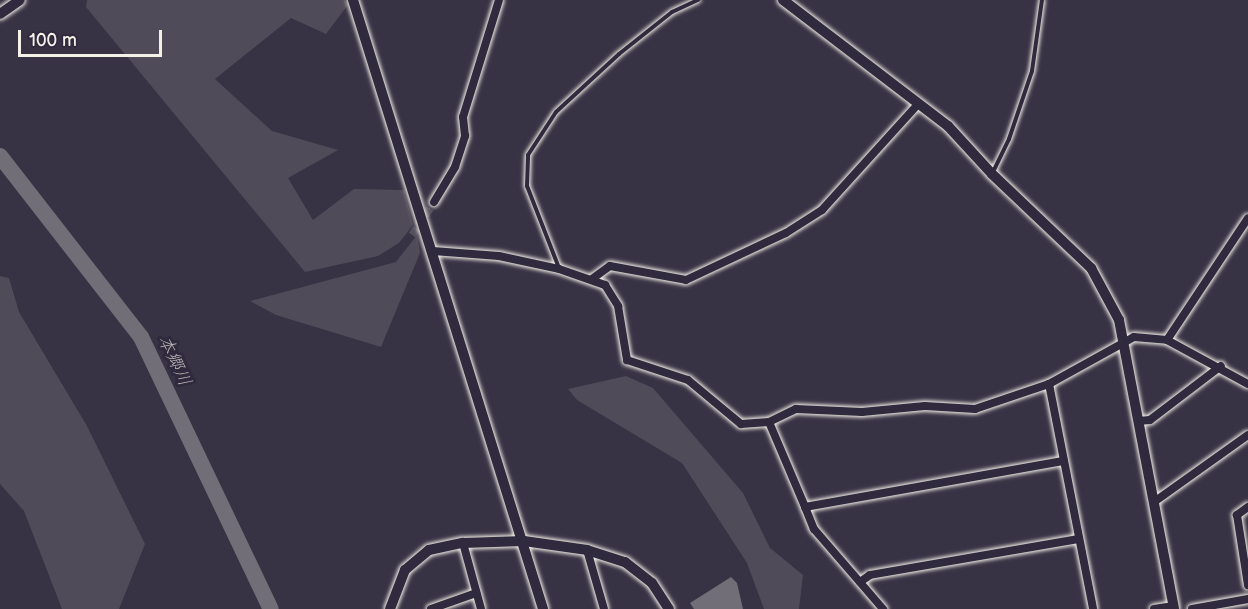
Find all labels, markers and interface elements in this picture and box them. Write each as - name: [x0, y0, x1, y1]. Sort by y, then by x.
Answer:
- scale bar: [21, 18, 165, 56]
- text: 100 m: [29, 30, 77, 51]
- water label: 本郷川: [153, 332, 195, 390]

